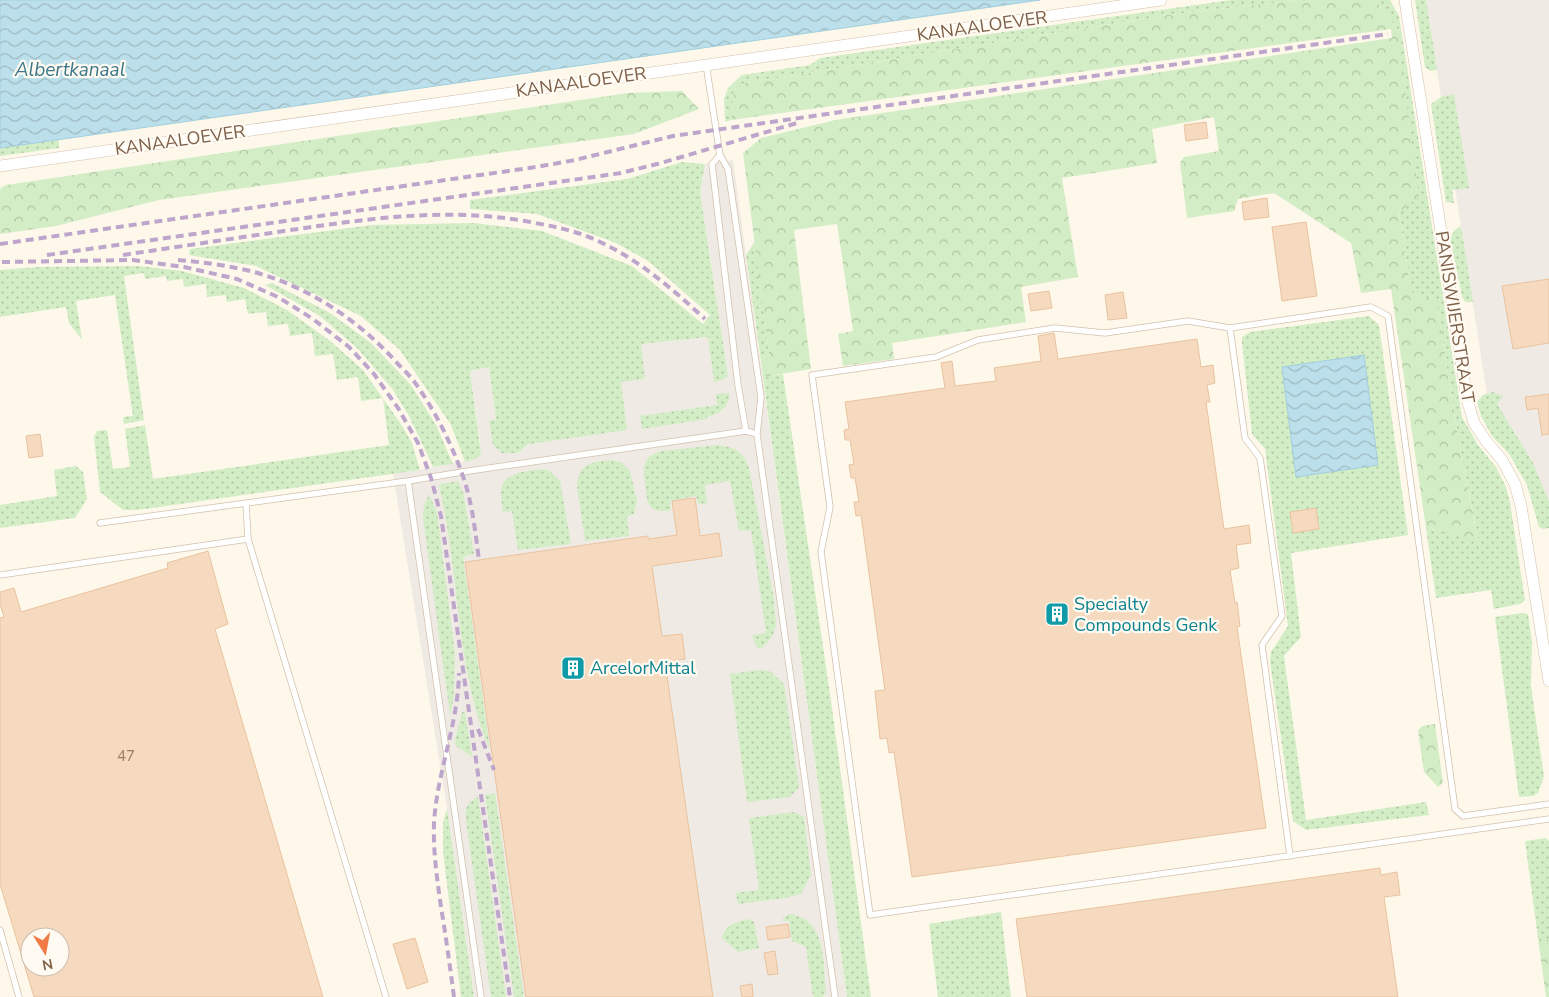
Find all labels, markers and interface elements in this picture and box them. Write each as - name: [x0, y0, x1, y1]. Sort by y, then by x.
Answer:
- street label: KANAALOEVER: [915, 5, 1049, 47]
- water label: Albertkanaal: [14, 57, 125, 83]
- street label: KANAALOEVER: [514, 61, 648, 103]
- street label: KANAALOEVER: [113, 119, 247, 161]
- street label: PANISWIJERSTRAAT: [1430, 229, 1480, 405]
- place label: Specialty Compounds Genk: [1074, 592, 1218, 637]
- building icon: Specialty Compounds Genk: [1044, 601, 1070, 627]
- building icon: ArcelorMittal: [560, 655, 586, 681]
- place label: ArcelorMittal: [590, 656, 696, 680]
- house number: 47: [117, 746, 135, 766]
- north arrow: [20, 927, 70, 977]
- text: N: [40, 954, 54, 975]

